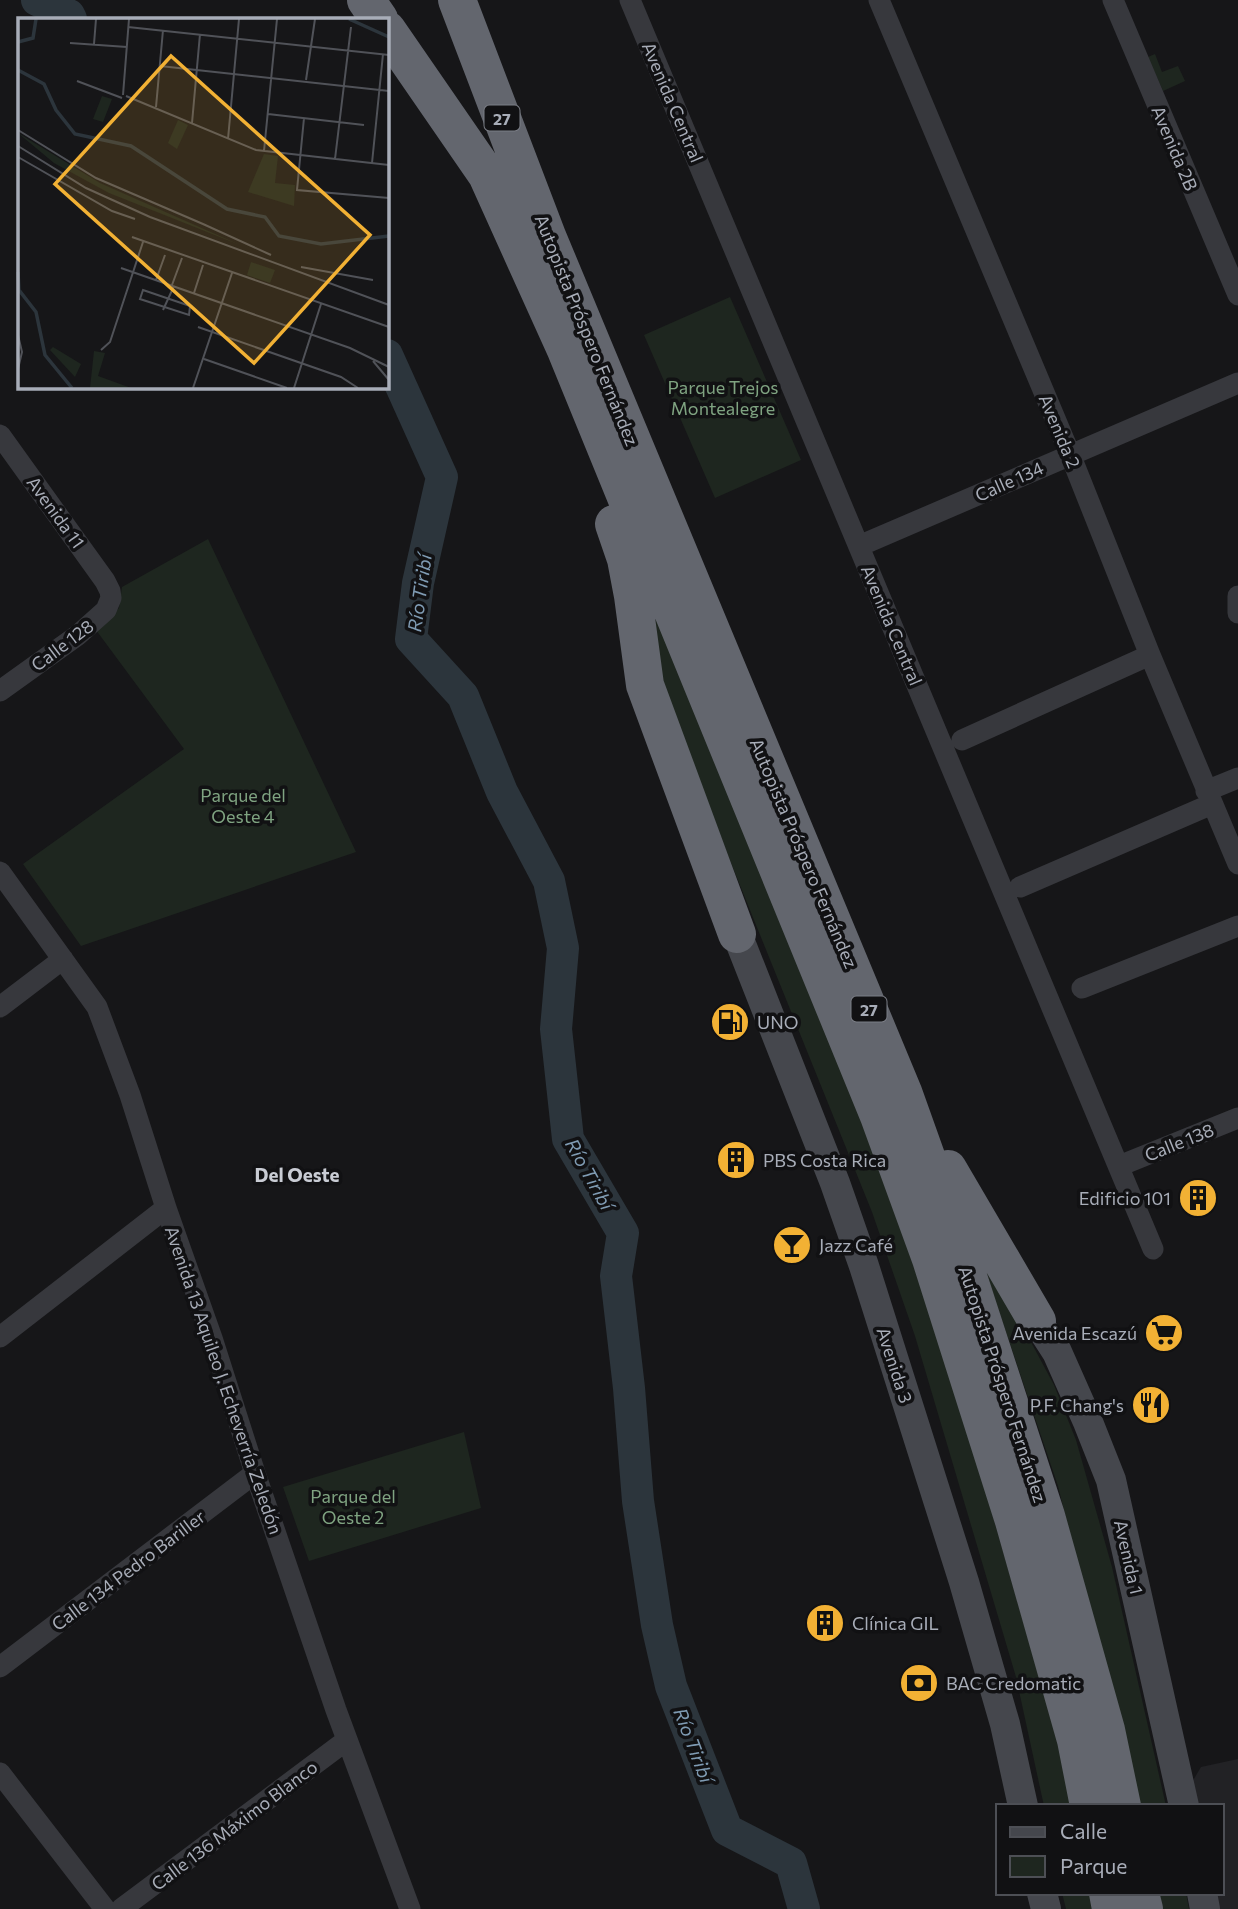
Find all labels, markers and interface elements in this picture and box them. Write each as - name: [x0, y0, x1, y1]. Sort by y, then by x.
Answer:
- inset map: [18, 18, 388, 388]
- street label: Avenida Central: [638, 38, 708, 166]
- street label: Avenida 2B: [1147, 102, 1203, 194]
- road number: 27: [484, 106, 520, 130]
- street label: Autopista Próspero Fernández: [530, 211, 644, 449]
- park label: Parque Trejos Montealegre: [668, 376, 778, 419]
- street label: Avenida 2: [1035, 391, 1085, 471]
- street label: Calle 134: [971, 456, 1047, 506]
- street label: Avenida 11: [22, 472, 90, 552]
- water label: Río Tiribí: [402, 550, 436, 633]
- street label: Avenida Central: [857, 561, 927, 689]
- street label: Calle 128: [26, 614, 98, 676]
- street label: Autopista Próspero Fernández: [746, 735, 863, 971]
- park label: Parque del Oeste 4: [200, 784, 286, 827]
- road number: 27: [852, 996, 886, 1021]
- fuel station icon: UNO: [709, 1001, 751, 1043]
- place label: UNO: [757, 1011, 798, 1033]
- street label: Calle 138: [1141, 1118, 1217, 1166]
- water label: Río Tiribí: [561, 1134, 621, 1217]
- building icon: PBS Costa Rica: [715, 1139, 757, 1181]
- place label: PBS Costa Rica: [763, 1149, 886, 1171]
- district label: Del Oeste: [255, 1163, 339, 1186]
- building icon: Edificio 101: [1177, 1177, 1219, 1219]
- place label: Edificio 101: [1079, 1187, 1171, 1209]
- street label: Avenida 13 Aquileo J. Echeverría Zeledón: [161, 1223, 287, 1537]
- bar icon: Jazz Café: [771, 1224, 813, 1266]
- place label: Jazz Café: [819, 1234, 893, 1256]
- street label: Autopista Próspero Fernández: [954, 1263, 1052, 1505]
- supermarket icon: Avenida Escazú: [1143, 1312, 1185, 1354]
- place label: Avenida Escazú: [1013, 1322, 1137, 1344]
- street label: Avenida 3: [872, 1324, 918, 1406]
- restaurant icon: P.F. Chang's: [1130, 1384, 1172, 1426]
- place label: P.F. Chang's: [1030, 1394, 1124, 1416]
- park label: Parque del Oeste 2: [310, 1485, 396, 1528]
- street label: Calle 134 Pedro Bariller: [47, 1505, 209, 1635]
- street label: Avenida 1: [1110, 1517, 1148, 1597]
- building icon: Clínica GIL: [804, 1602, 846, 1644]
- place label: Clínica GIL: [852, 1612, 939, 1634]
- bank icon: BAC Credomatic: [898, 1662, 940, 1704]
- place label: BAC Credomatic: [946, 1672, 1081, 1694]
- water label: Río Tiribí: [669, 1704, 720, 1789]
- street label: Calle 136 Máximo Blanco: [147, 1755, 321, 1895]
- legend: [996, 1804, 1224, 1895]
- text: Calle: [1060, 1818, 1107, 1843]
- text: Parque: [1060, 1853, 1127, 1878]

